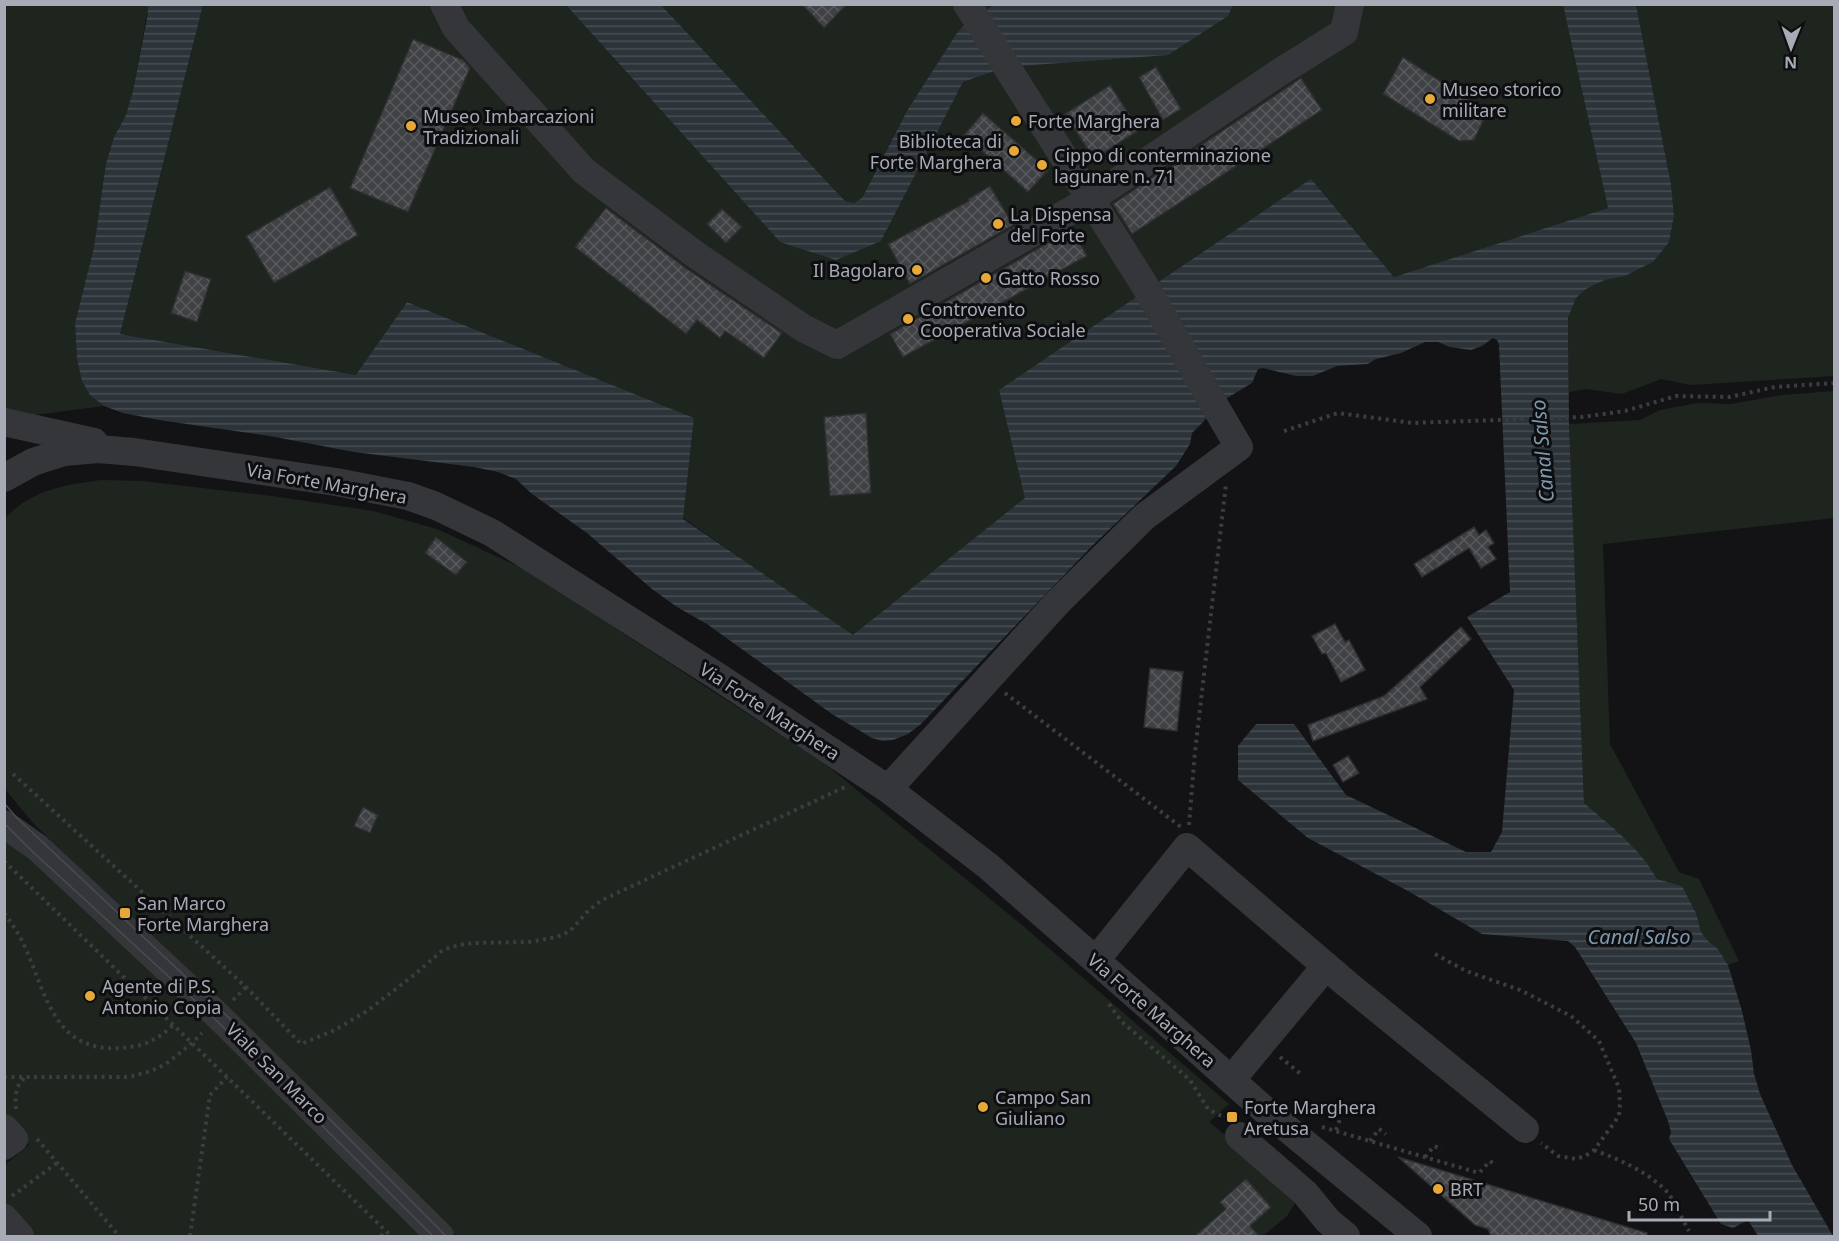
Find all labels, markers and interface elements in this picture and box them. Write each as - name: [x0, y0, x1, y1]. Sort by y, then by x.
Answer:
- north arrow: [1761, 18, 1821, 78]
- text: N: [1784, 52, 1797, 74]
- place label: Museo storico militare: [1442, 77, 1561, 122]
- marker: Museo storico militare: [1423, 92, 1437, 106]
- place label: Museo Imbarcazioni Tradizionali: [423, 104, 594, 149]
- place label: Forte Marghera: [1028, 109, 1160, 133]
- marker: Forte Marghera: [1009, 114, 1023, 128]
- marker: Museo Imbarcazioni Tradizionali: [404, 119, 418, 133]
- place label: Biblioteca di Forte Marghera: [870, 129, 1002, 174]
- place label: Cippo di conterminazione lagunare n. 71: [1054, 143, 1271, 188]
- marker: Biblioteca di Forte Marghera: [1007, 144, 1021, 158]
- marker: Cippo di conterminazione lagunare n. 71: [1035, 158, 1049, 172]
- place label: La Dispensa del Forte: [1010, 202, 1112, 247]
- marker: La Dispensa del Forte: [991, 217, 1005, 231]
- place label: Il Bagolaro: [813, 258, 905, 282]
- marker: Il Bagolaro: [910, 263, 924, 277]
- place label: Gatto Rosso: [998, 266, 1100, 290]
- marker: Gatto Rosso: [979, 271, 993, 285]
- place label: Controvento Cooperativa Sociale: [920, 297, 1086, 342]
- marker: Controvento Cooperativa Sociale: [901, 312, 915, 326]
- water label: Canal Salso: [1524, 399, 1560, 503]
- street label: Via Forte Marghera: [245, 457, 409, 509]
- street label: Via Forte Marghera: [695, 657, 845, 765]
- place label: San Marco Forte Marghera: [137, 891, 269, 936]
- marker: San Marco Forte Marghera: [118, 906, 132, 920]
- water label: Canal Salso: [1588, 923, 1690, 950]
- street label: Via Forte Marghera: [1083, 948, 1221, 1072]
- place label: Agente di P.S. Antonio Copia: [102, 974, 221, 1019]
- marker: Agente di P.S. Antonio Copia: [83, 989, 97, 1003]
- street label: Viale San Marco: [221, 1017, 333, 1129]
- place label: Campo San Giuliano: [995, 1085, 1091, 1130]
- place label: Forte Marghera Aretusa: [1244, 1095, 1376, 1140]
- marker: Campo San Giuliano: [976, 1100, 990, 1114]
- marker: Forte Marghera Aretusa: [1225, 1110, 1239, 1124]
- place label: BRT: [1450, 1177, 1483, 1201]
- marker: BRT: [1431, 1182, 1445, 1196]
- scale bar: [1629, 1184, 1770, 1222]
- text: 50 m: [1638, 1192, 1680, 1216]

